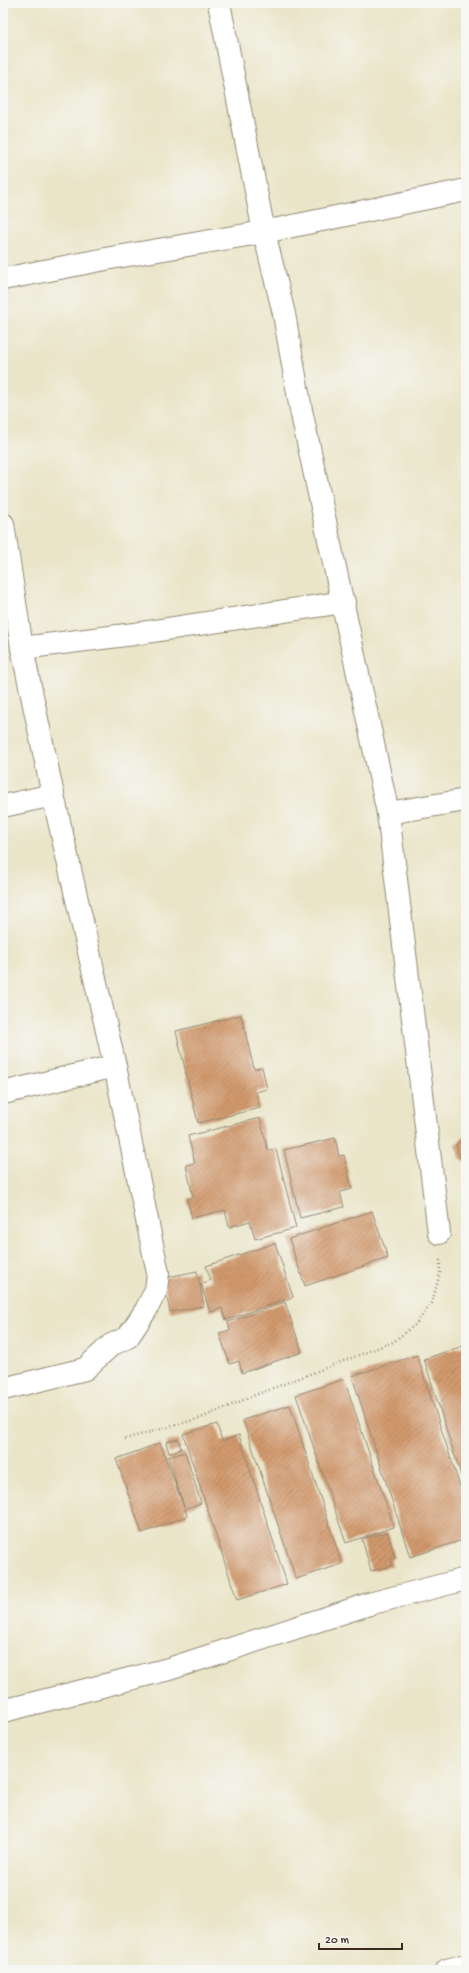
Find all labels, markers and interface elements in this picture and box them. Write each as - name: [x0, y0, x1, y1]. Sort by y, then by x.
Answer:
- scale bar: [319, 1925, 402, 1951]
- text: 20 m: [325, 1934, 350, 1948]

